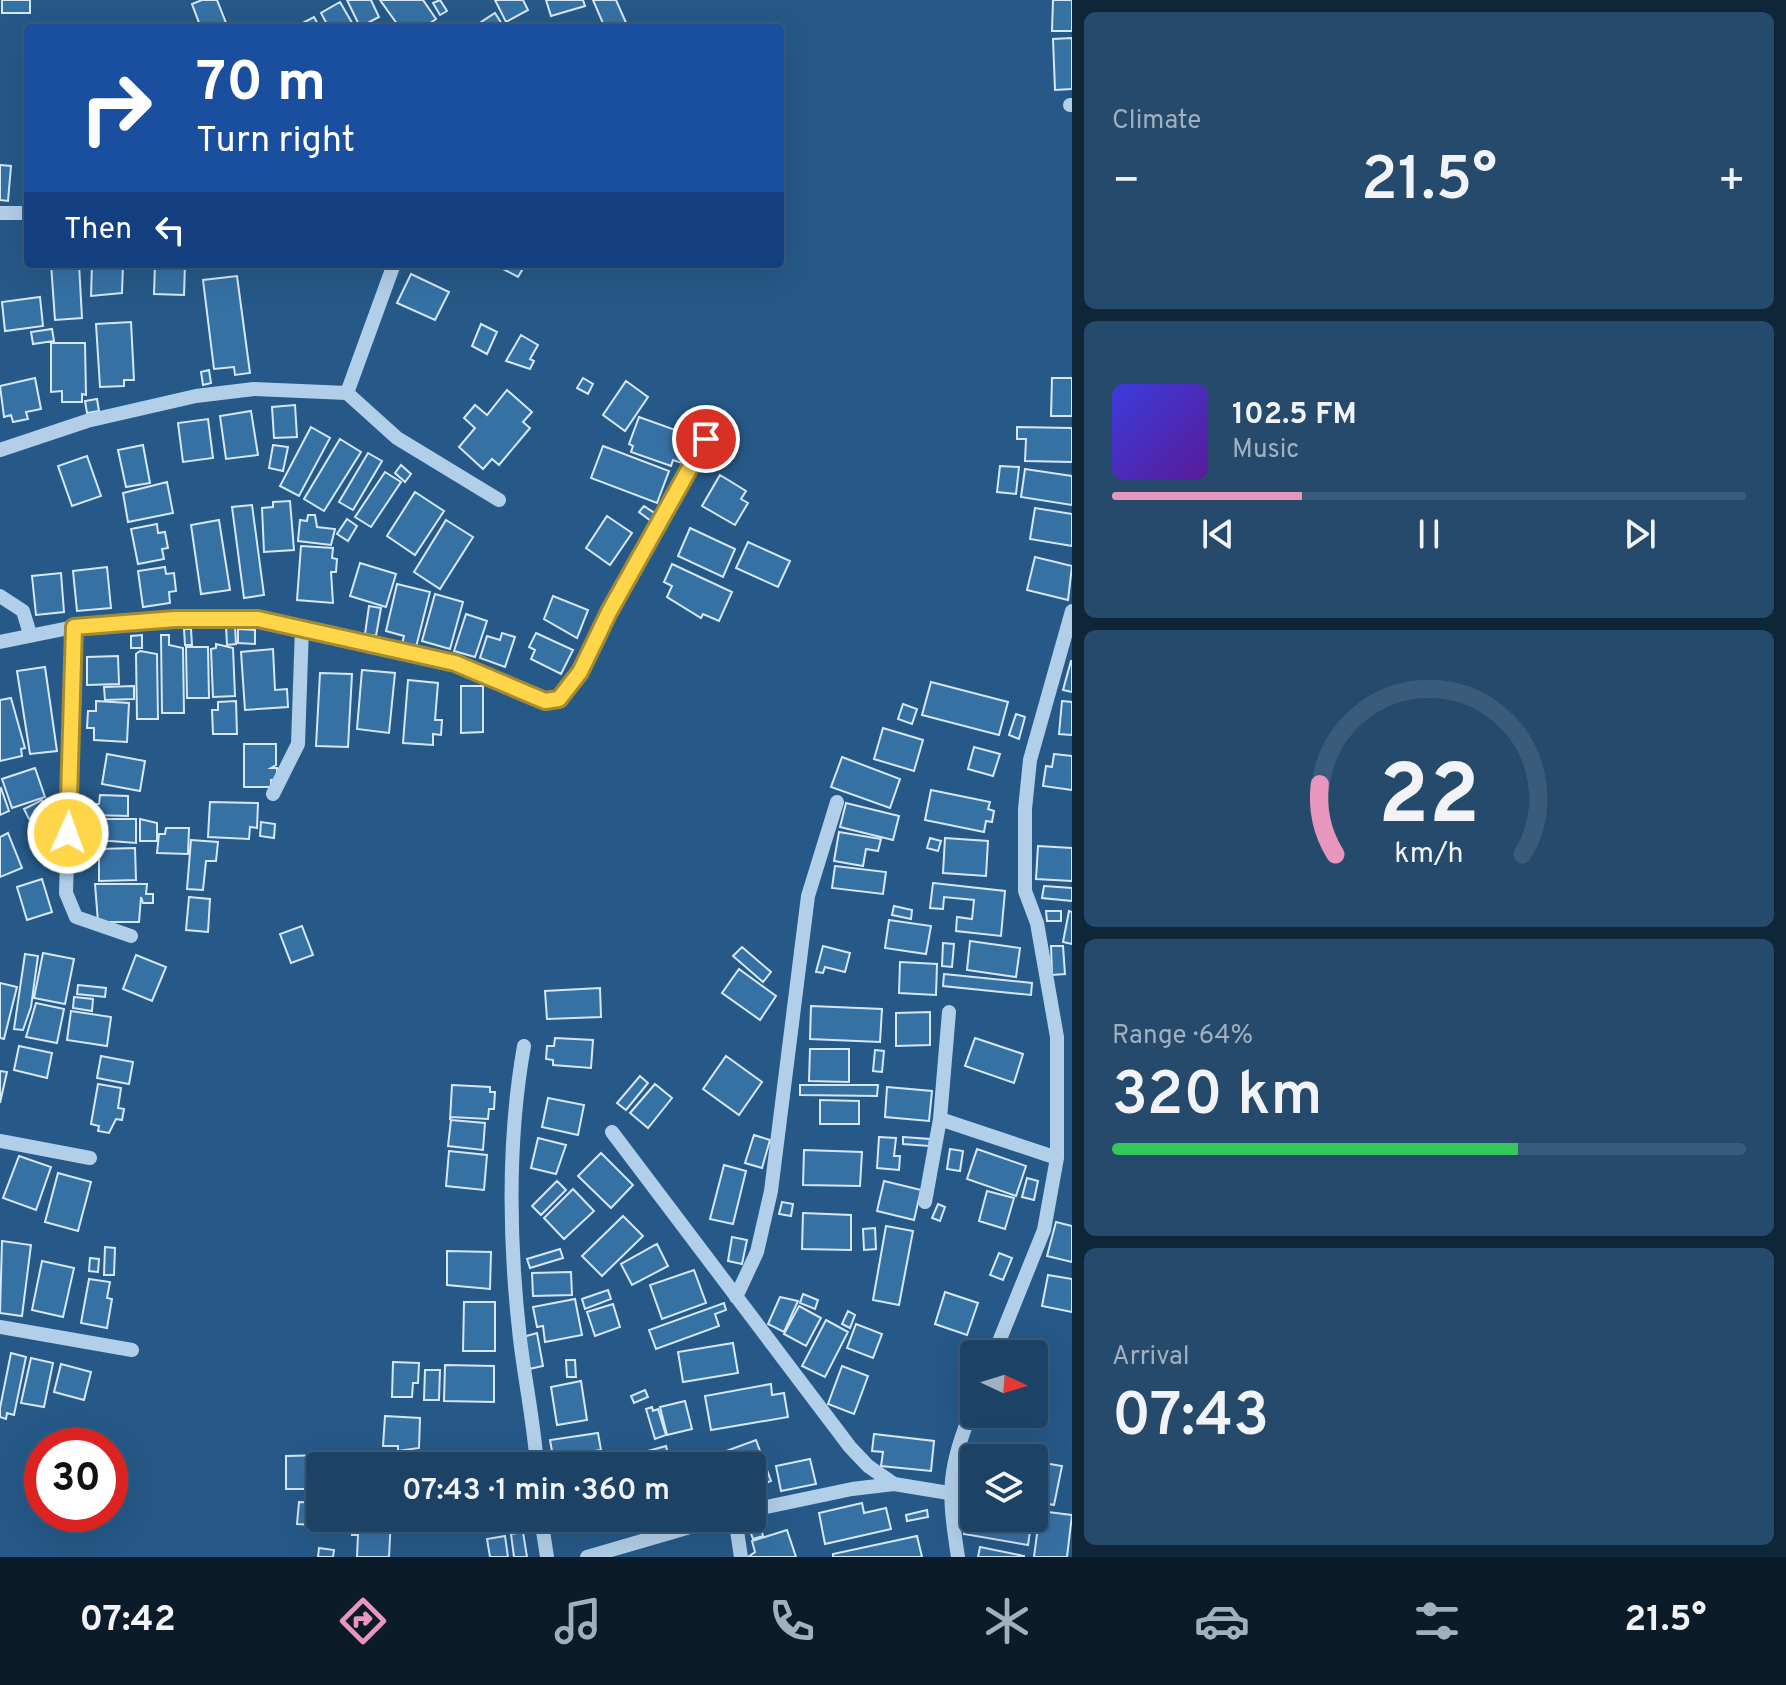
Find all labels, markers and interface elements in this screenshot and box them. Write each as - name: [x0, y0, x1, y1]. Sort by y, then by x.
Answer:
- text: 70 m: [196, 50, 326, 120]
- icon: right: [64, 56, 168, 160]
- text: Climate: [1112, 105, 1201, 138]
- text: Turn right: [196, 119, 355, 165]
- text: 21.5°: [1361, 145, 1497, 221]
- text: −: [1112, 155, 1140, 211]
- text: +: [1718, 155, 1746, 211]
- icon: left: [148, 208, 192, 252]
- text: Then: [64, 212, 132, 249]
- text: 102.5 FM: [1232, 397, 1357, 434]
- pin: [672, 405, 740, 473]
- icon: arrive: [684, 417, 728, 461]
- text: Music: [1232, 434, 1299, 467]
- icon: previous: [1196, 512, 1240, 556]
- icon: pause: [1407, 512, 1451, 556]
- icon: next: [1618, 512, 1662, 556]
- text: 22: [1378, 747, 1480, 852]
- position arrow: [26, 791, 110, 875]
- text: km/h: [1394, 837, 1464, 873]
- text: Range · 64%: [1112, 1020, 1253, 1053]
- text: 320 km: [1112, 1060, 1323, 1136]
- north arrow: [960, 1340, 1048, 1428]
- map controls: [960, 1340, 1048, 1532]
- text: Arrival: [1112, 1341, 1190, 1374]
- text: 07:43: [1112, 1381, 1269, 1457]
- speed limit sign: 30: [24, 1428, 128, 1532]
- button: layers: [960, 1444, 1048, 1532]
- text: 07:43 · 1 min · 360 m: [402, 1473, 670, 1510]
- icon: directions: [335, 1593, 391, 1649]
- icon: music: [550, 1593, 606, 1649]
- icon: phone: [764, 1593, 820, 1649]
- icon: climate: [979, 1593, 1035, 1649]
- icon: car: [1194, 1593, 1250, 1649]
- icon: filters: [1409, 1593, 1465, 1649]
- text: 07:42: [79, 1598, 176, 1644]
- text: 21.5°: [1624, 1598, 1706, 1644]

